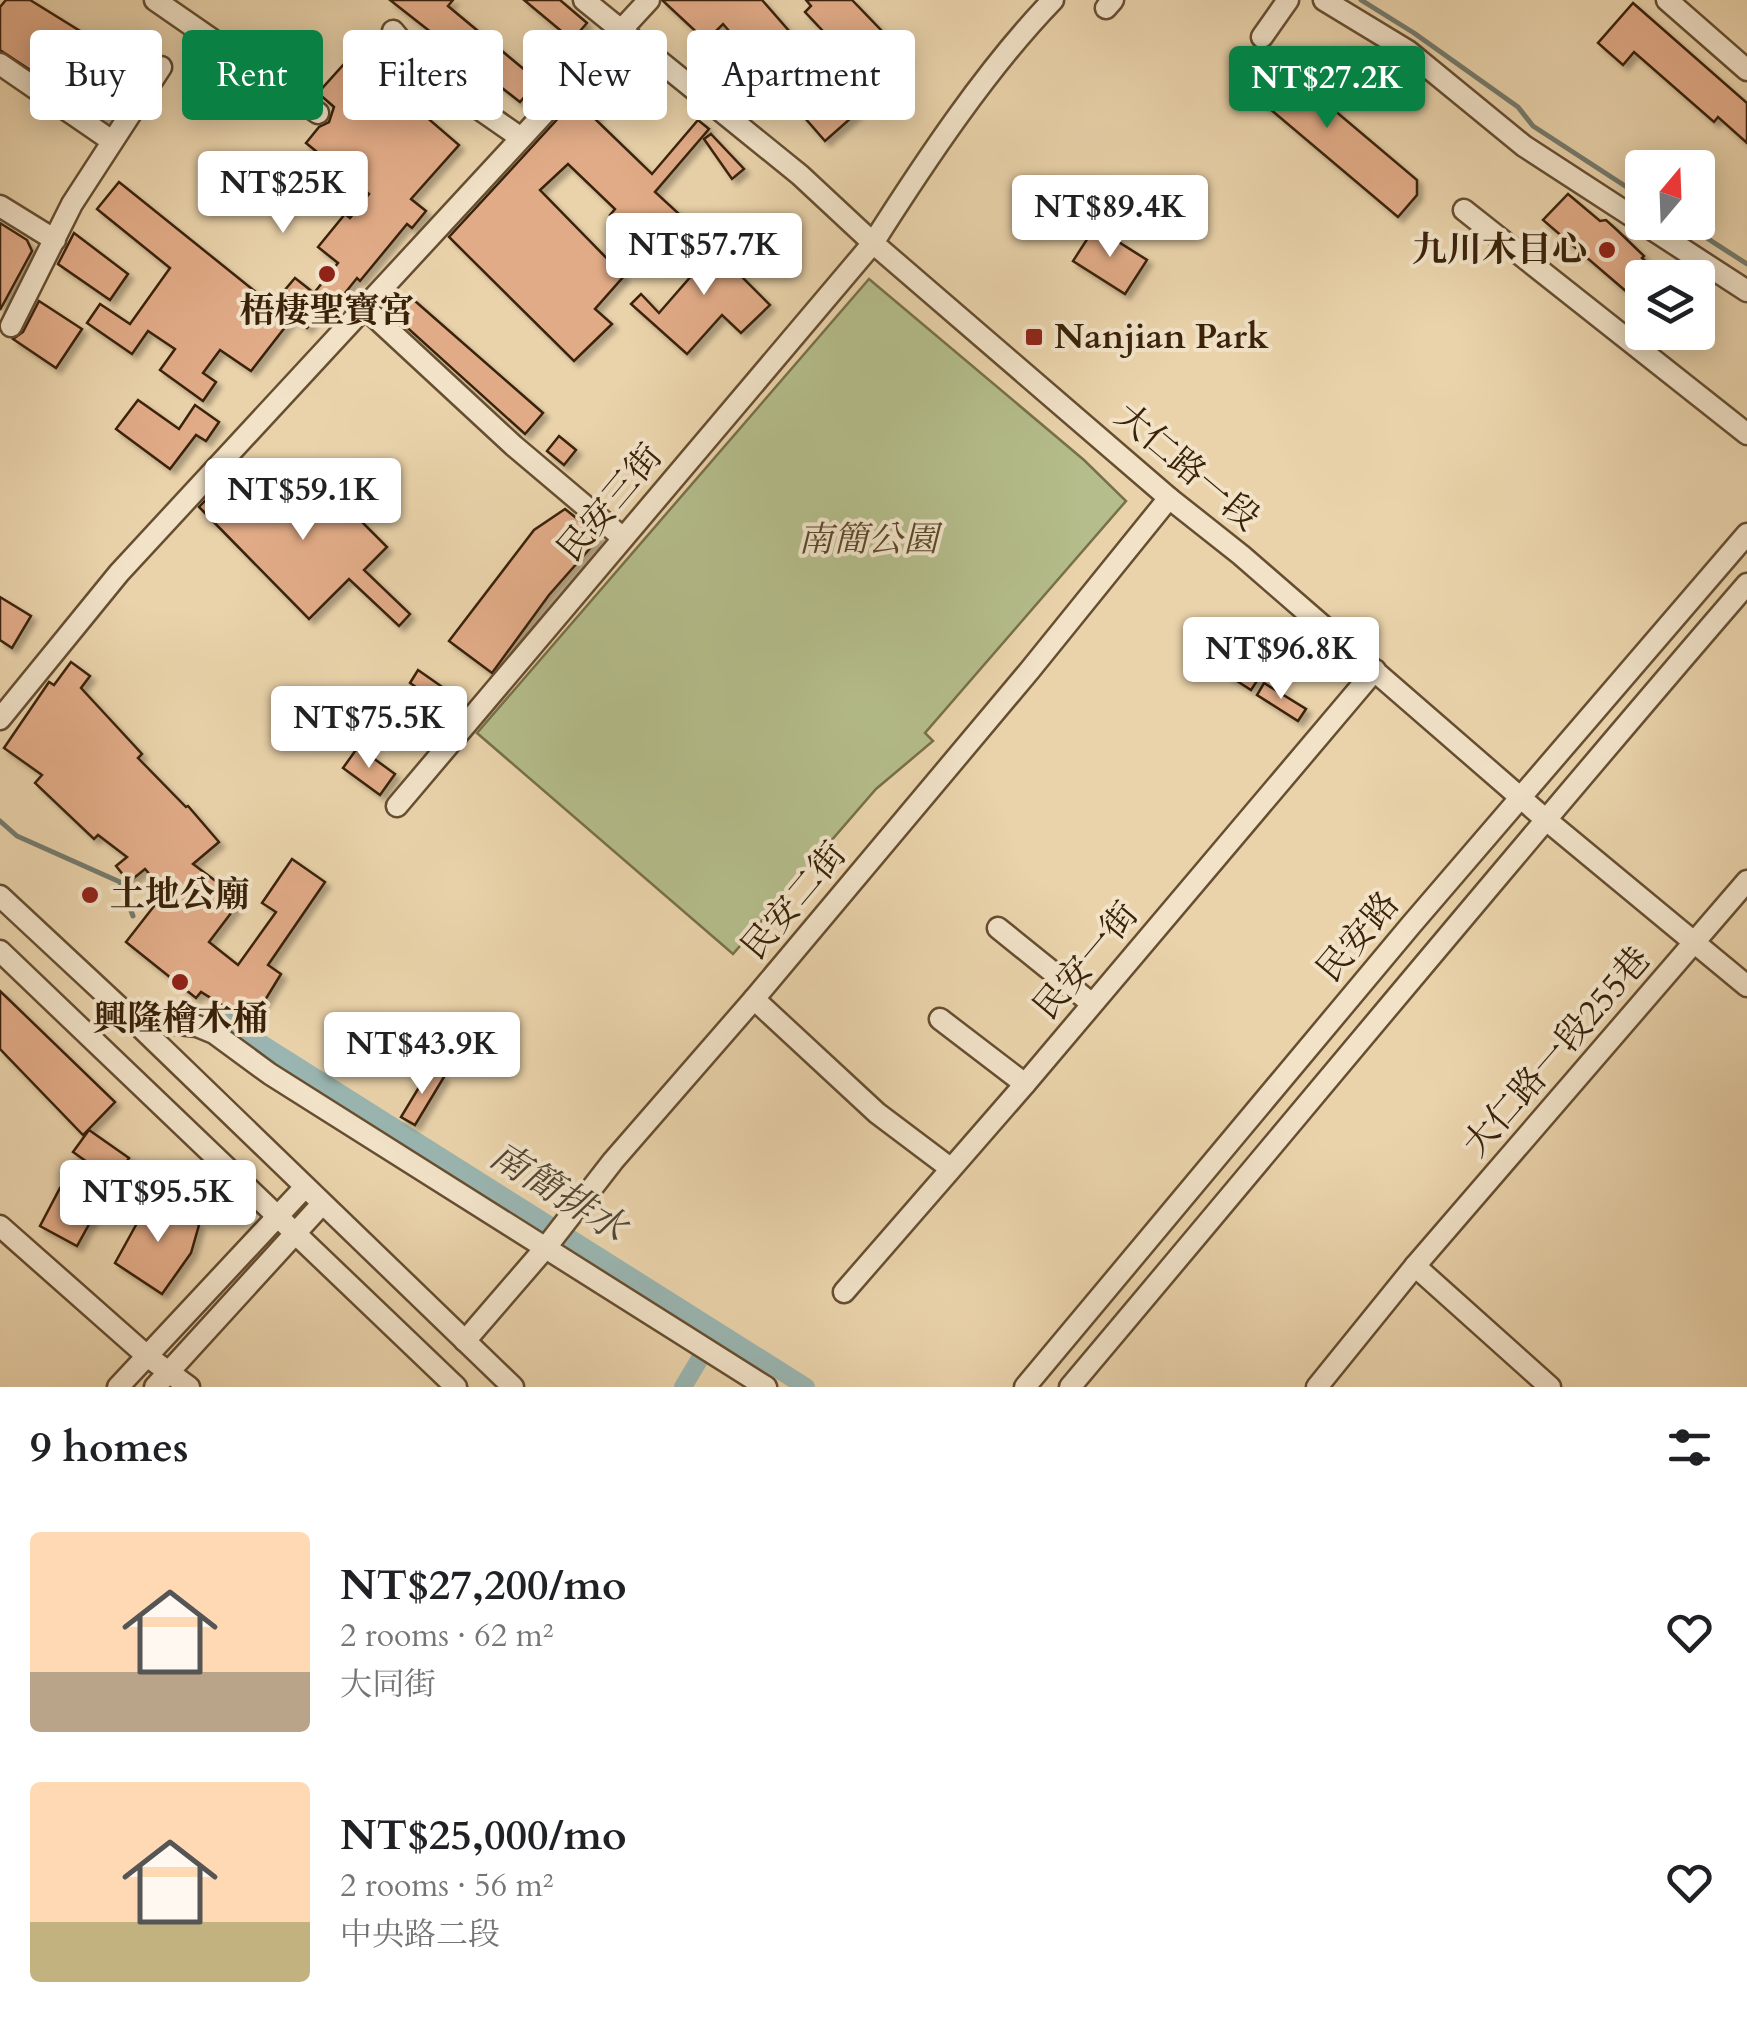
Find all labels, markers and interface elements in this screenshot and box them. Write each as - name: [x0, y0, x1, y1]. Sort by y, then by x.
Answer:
- chip: Buy: [30, 30, 162, 120]
- chip: Rent: [182, 30, 323, 120]
- chip: Filters: [343, 30, 503, 120]
- chip: New: [523, 30, 667, 120]
- chip: Apartment: [687, 30, 915, 120]
- pin: NT$27.2K: [1224, 46, 1430, 131]
- text: NT$27.2K: [1251, 56, 1403, 100]
- north arrow: [1625, 150, 1715, 240]
- map controls: [1625, 150, 1715, 350]
- pin: NT$25K: [202, 151, 364, 236]
- text: NT$25K: [220, 161, 346, 205]
- pin: NT$89.4K: [1007, 175, 1213, 260]
- text: NT$89.4K: [1034, 185, 1186, 229]
- pin: NT$57.7K: [601, 213, 807, 298]
- text: NT$57.7K: [628, 223, 780, 267]
- place label: 九川木目心: [1412, 226, 1587, 274]
- marker: 九川木目心: [1596, 239, 1618, 261]
- button: layers: [1625, 260, 1715, 350]
- marker: 梧棲聖寶宮: [316, 263, 338, 285]
- place label: 梧棲聖寶宮: [239, 287, 415, 335]
- place label: Nanjian Park: [1054, 313, 1269, 361]
- marker: Nanjian Park: [1023, 326, 1045, 348]
- street label: 大仁路一段: [1105, 392, 1269, 542]
- street label: 民安三街: [547, 434, 673, 572]
- pin: NT$59.1K: [200, 458, 406, 543]
- text: NT$59.1K: [227, 468, 379, 512]
- park label: 南簡公園: [798, 516, 943, 564]
- pin: NT$96.8K: [1178, 617, 1384, 702]
- text: NT$96.8K: [1205, 627, 1357, 671]
- pin: NT$75.5K: [266, 686, 472, 771]
- text: NT$75.5K: [293, 696, 445, 740]
- street label: 民安二街: [731, 832, 857, 970]
- place label: 土地公廟: [110, 871, 250, 919]
- street label: 民安路: [1306, 881, 1410, 993]
- marker: 土地公廟: [79, 884, 101, 906]
- street label: 民安一街: [1023, 892, 1149, 1030]
- street label: 大仁路一段255巷: [1452, 937, 1662, 1167]
- marker: 興隆檜木桶: [169, 971, 191, 993]
- place label: 興隆檜木桶: [92, 995, 268, 1043]
- pin: NT$43.9K: [319, 1012, 525, 1097]
- text: NT$43.9K: [346, 1022, 498, 1066]
- water label: 南簡排水: [480, 1130, 640, 1256]
- pin: NT$95.5K: [55, 1160, 261, 1245]
- text: NT$95.5K: [82, 1170, 234, 1214]
- text: 9 homes: [30, 1419, 188, 1476]
- icon: filters: [1662, 1420, 1717, 1475]
- text: NT$27,200/mo: [340, 1557, 627, 1614]
- icon: home: [110, 1572, 230, 1692]
- icon: heart: [1662, 1605, 1717, 1660]
- text: 2 rooms · 62 m²: [340, 1614, 553, 1658]
- text: 大同街: [340, 1663, 436, 1707]
- text: NT$25,000/mo: [340, 1807, 627, 1864]
- icon: home: [110, 1822, 230, 1942]
- icon: heart: [1662, 1855, 1717, 1910]
- text: 2 rooms · 56 m²: [340, 1864, 553, 1908]
- text: 中央路二段: [340, 1913, 500, 1957]

